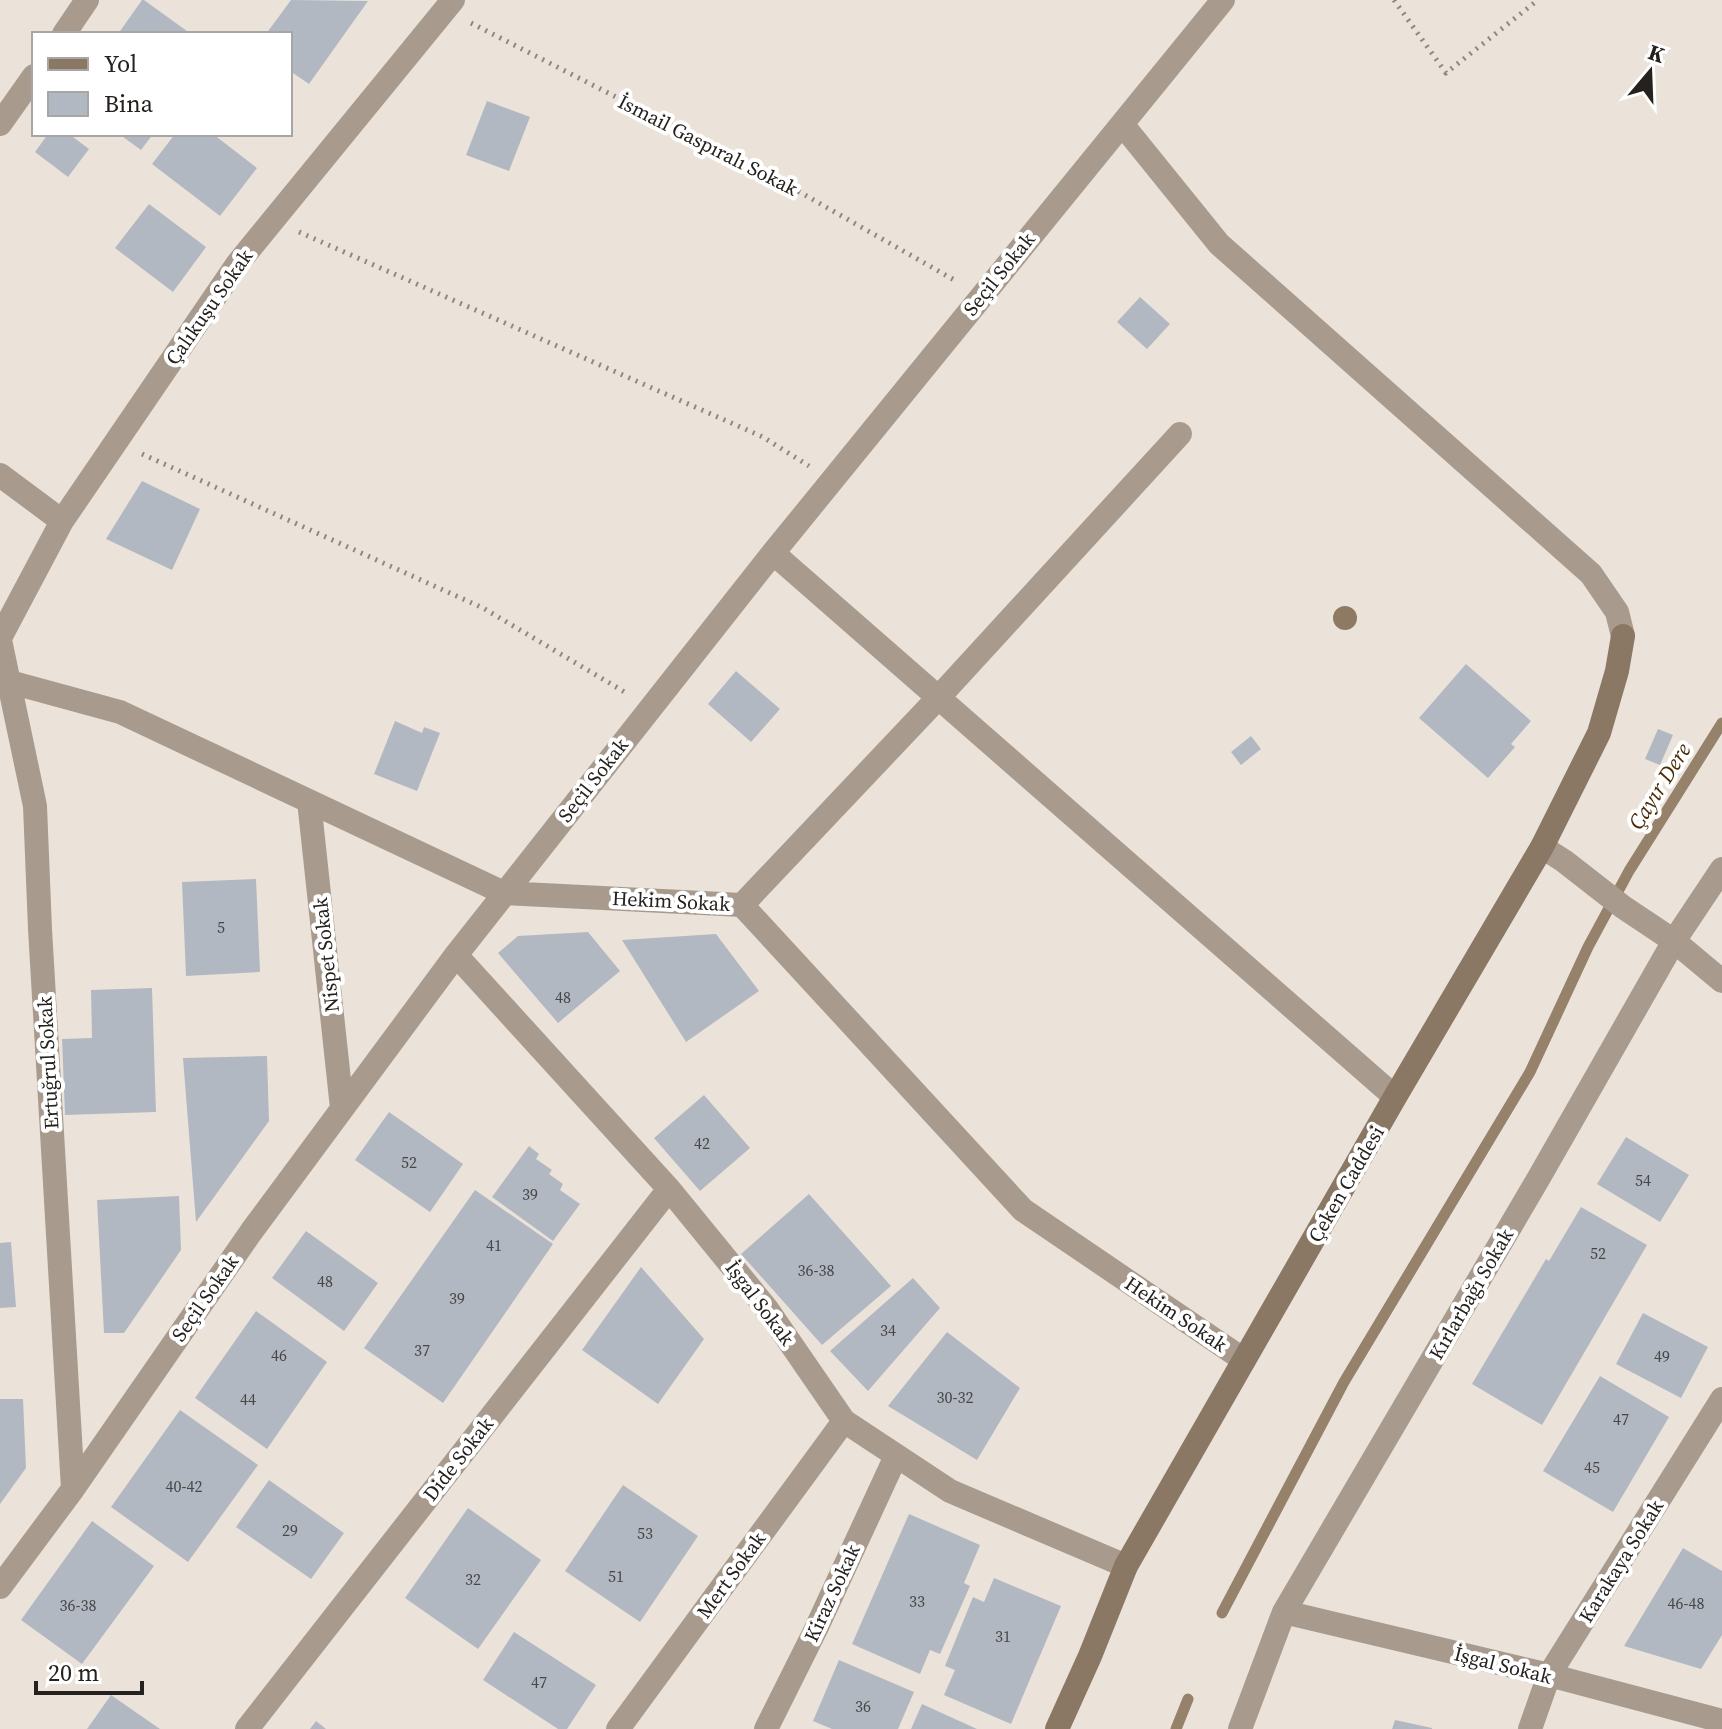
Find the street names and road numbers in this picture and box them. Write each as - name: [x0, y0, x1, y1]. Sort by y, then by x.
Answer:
- street label: İsmail Gaspıralı Sokak: [613, 87, 803, 203]
- street label: Seçil Sokak: [957, 226, 1041, 322]
- street label: Çalıkuşu Sokak: [159, 243, 259, 370]
- street label: Seçil Sokak: [551, 732, 635, 828]
- street label: Hekim Sokak: [611, 884, 731, 918]
- street label: Nispet Sokak: [306, 896, 346, 1014]
- street label: Ertuğrul Sokak: [31, 996, 65, 1130]
- street label: Çeken Caddesi: [1301, 1120, 1391, 1247]
- street label: Kırlarbağı Sokak: [1422, 1223, 1520, 1365]
- street label: Seçil Sokak: [165, 1249, 245, 1347]
- street label: İşgal Sokak: [719, 1255, 801, 1351]
- street label: Hekim Sokak: [1119, 1269, 1233, 1359]
- street label: Dide Sokak: [416, 1411, 500, 1507]
- street label: Karakaya Sokak: [1572, 1494, 1670, 1628]
- street label: Mert Sokak: [690, 1526, 772, 1624]
- street label: Kiraz Sokak: [797, 1540, 867, 1646]
- street label: İşgal Sokak: [1451, 1639, 1555, 1691]

